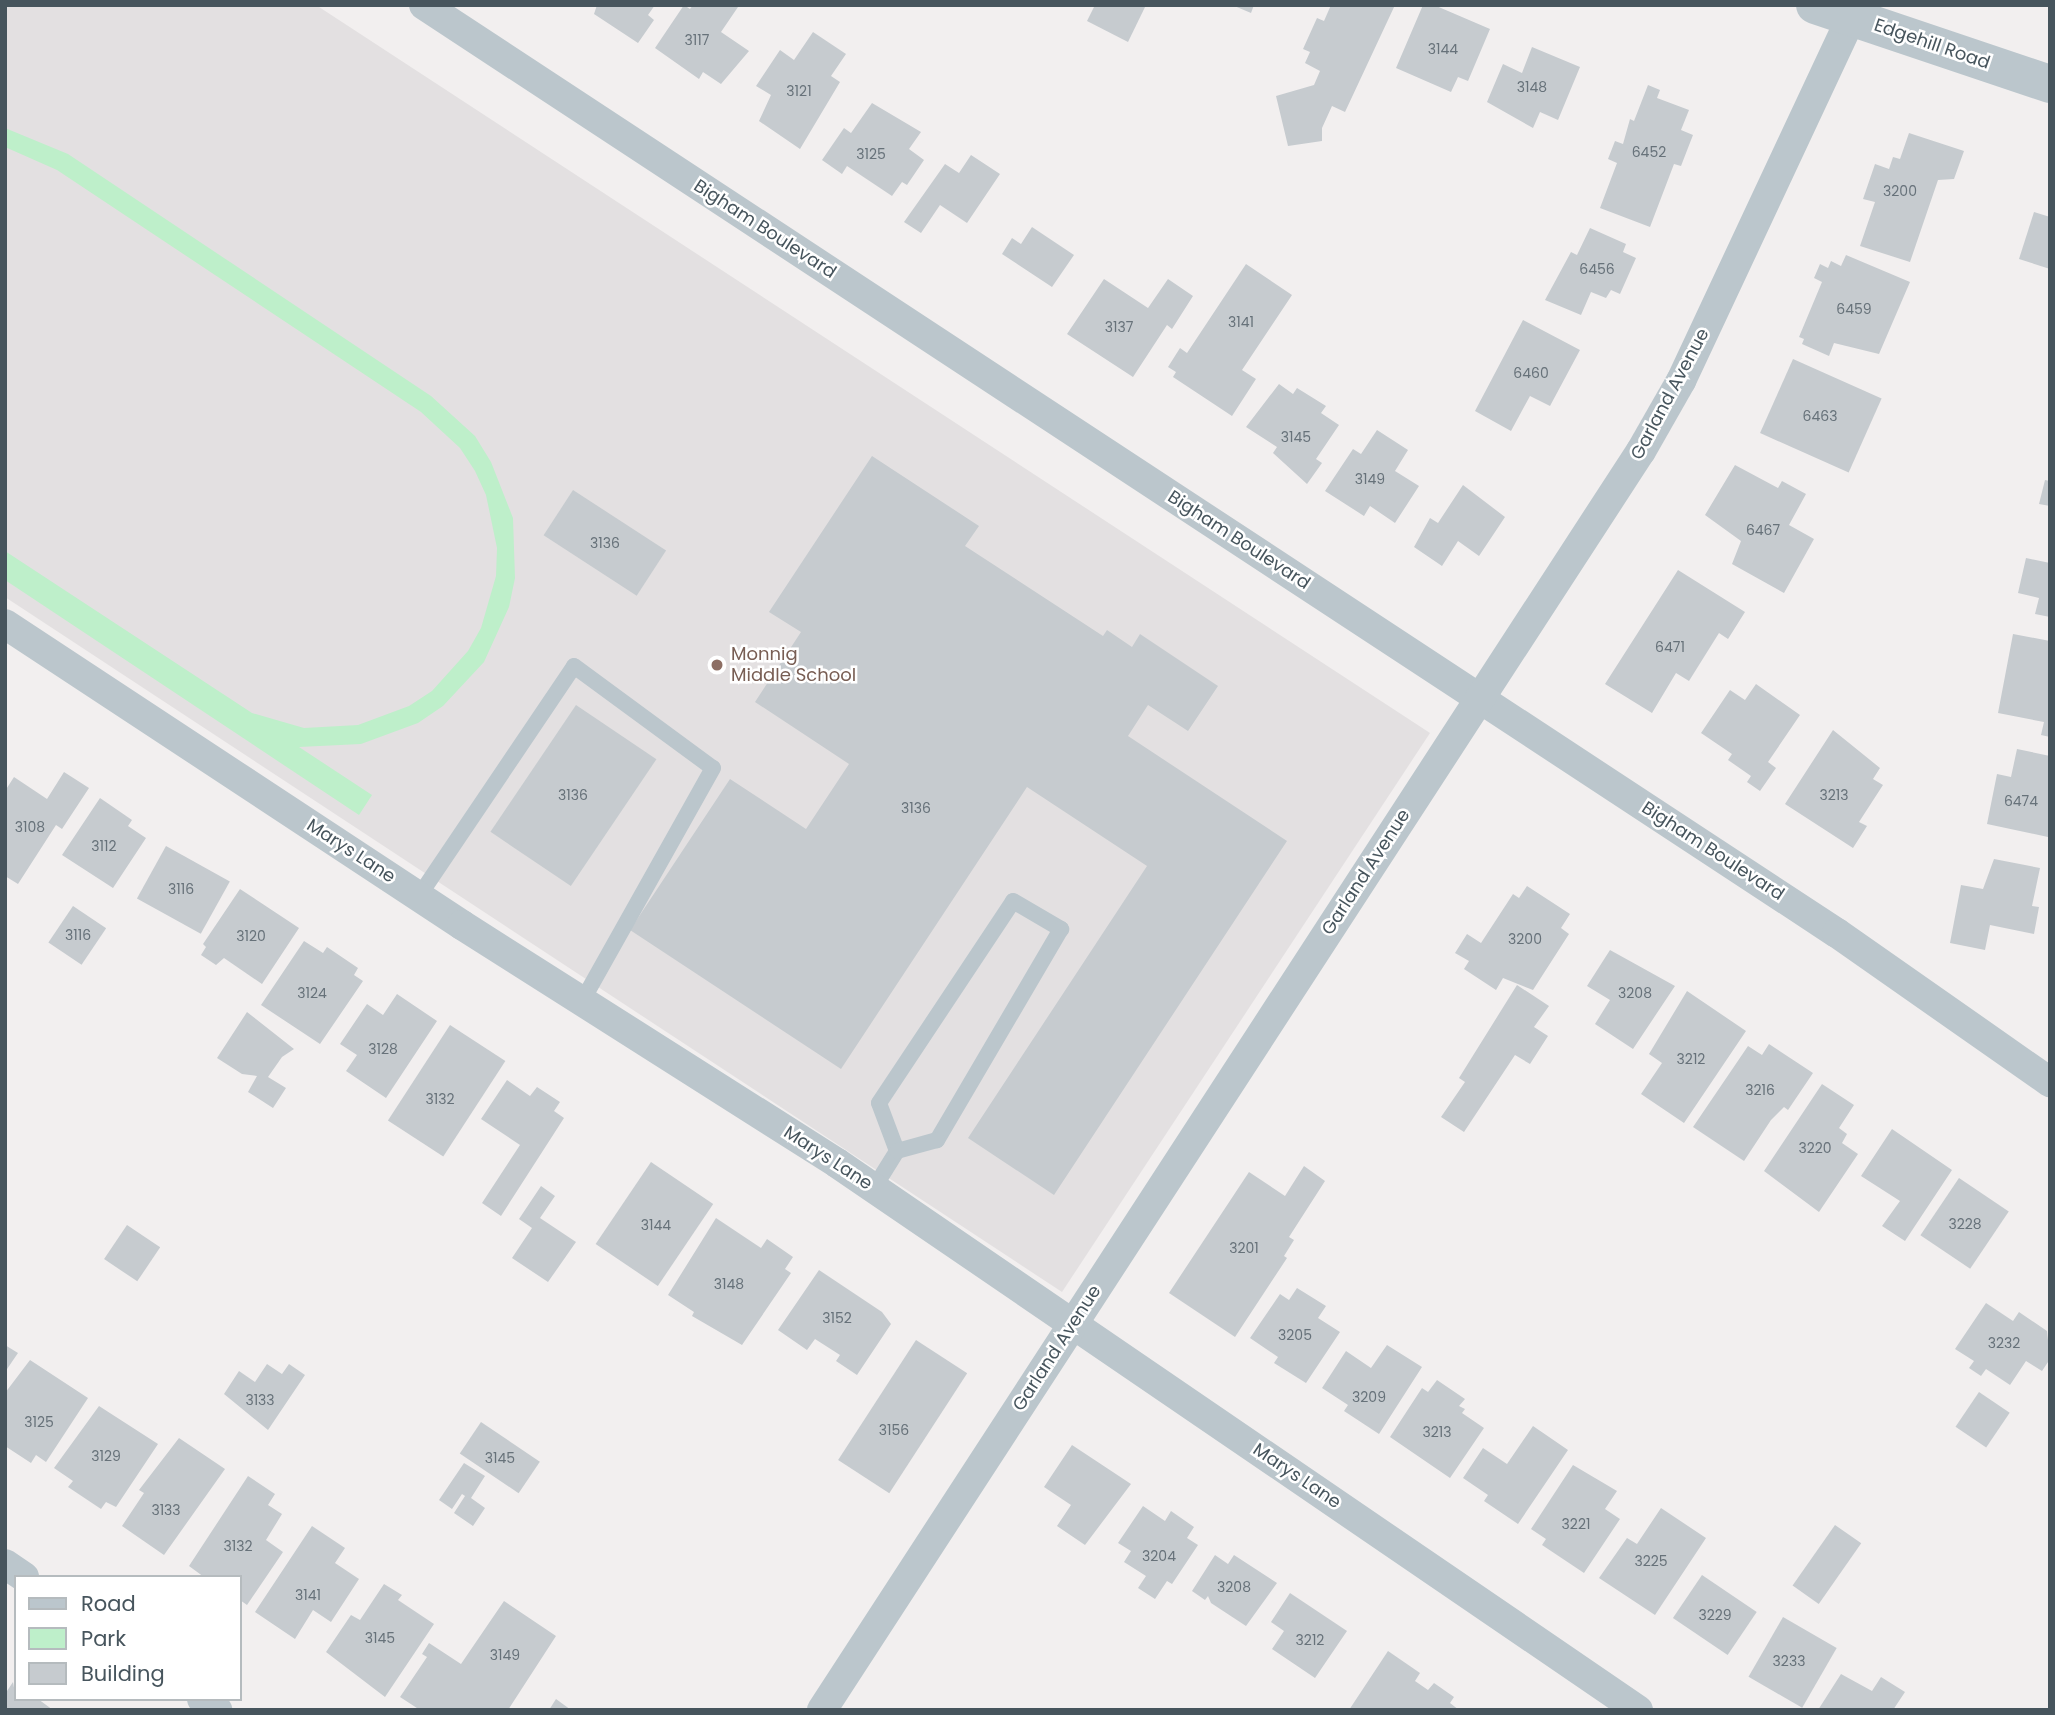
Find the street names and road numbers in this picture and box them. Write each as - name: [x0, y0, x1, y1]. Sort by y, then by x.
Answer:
- street label: Edgehill Road: [1871, 14, 1993, 74]
- street label: Bigham Boulevard: [690, 175, 840, 283]
- street label: Garland Avenue: [1626, 325, 1714, 463]
- street label: Bigham Boulevard: [1164, 486, 1314, 594]
- street label: Bigham Boulevard: [1638, 797, 1788, 905]
- street label: Garland Avenue: [1317, 805, 1415, 939]
- street label: Marys Lane: [303, 814, 399, 888]
- street label: Marys Lane: [780, 1121, 876, 1195]
- street label: Garland Avenue: [1008, 1281, 1106, 1415]
- street label: Marys Lane: [1249, 1439, 1345, 1513]

